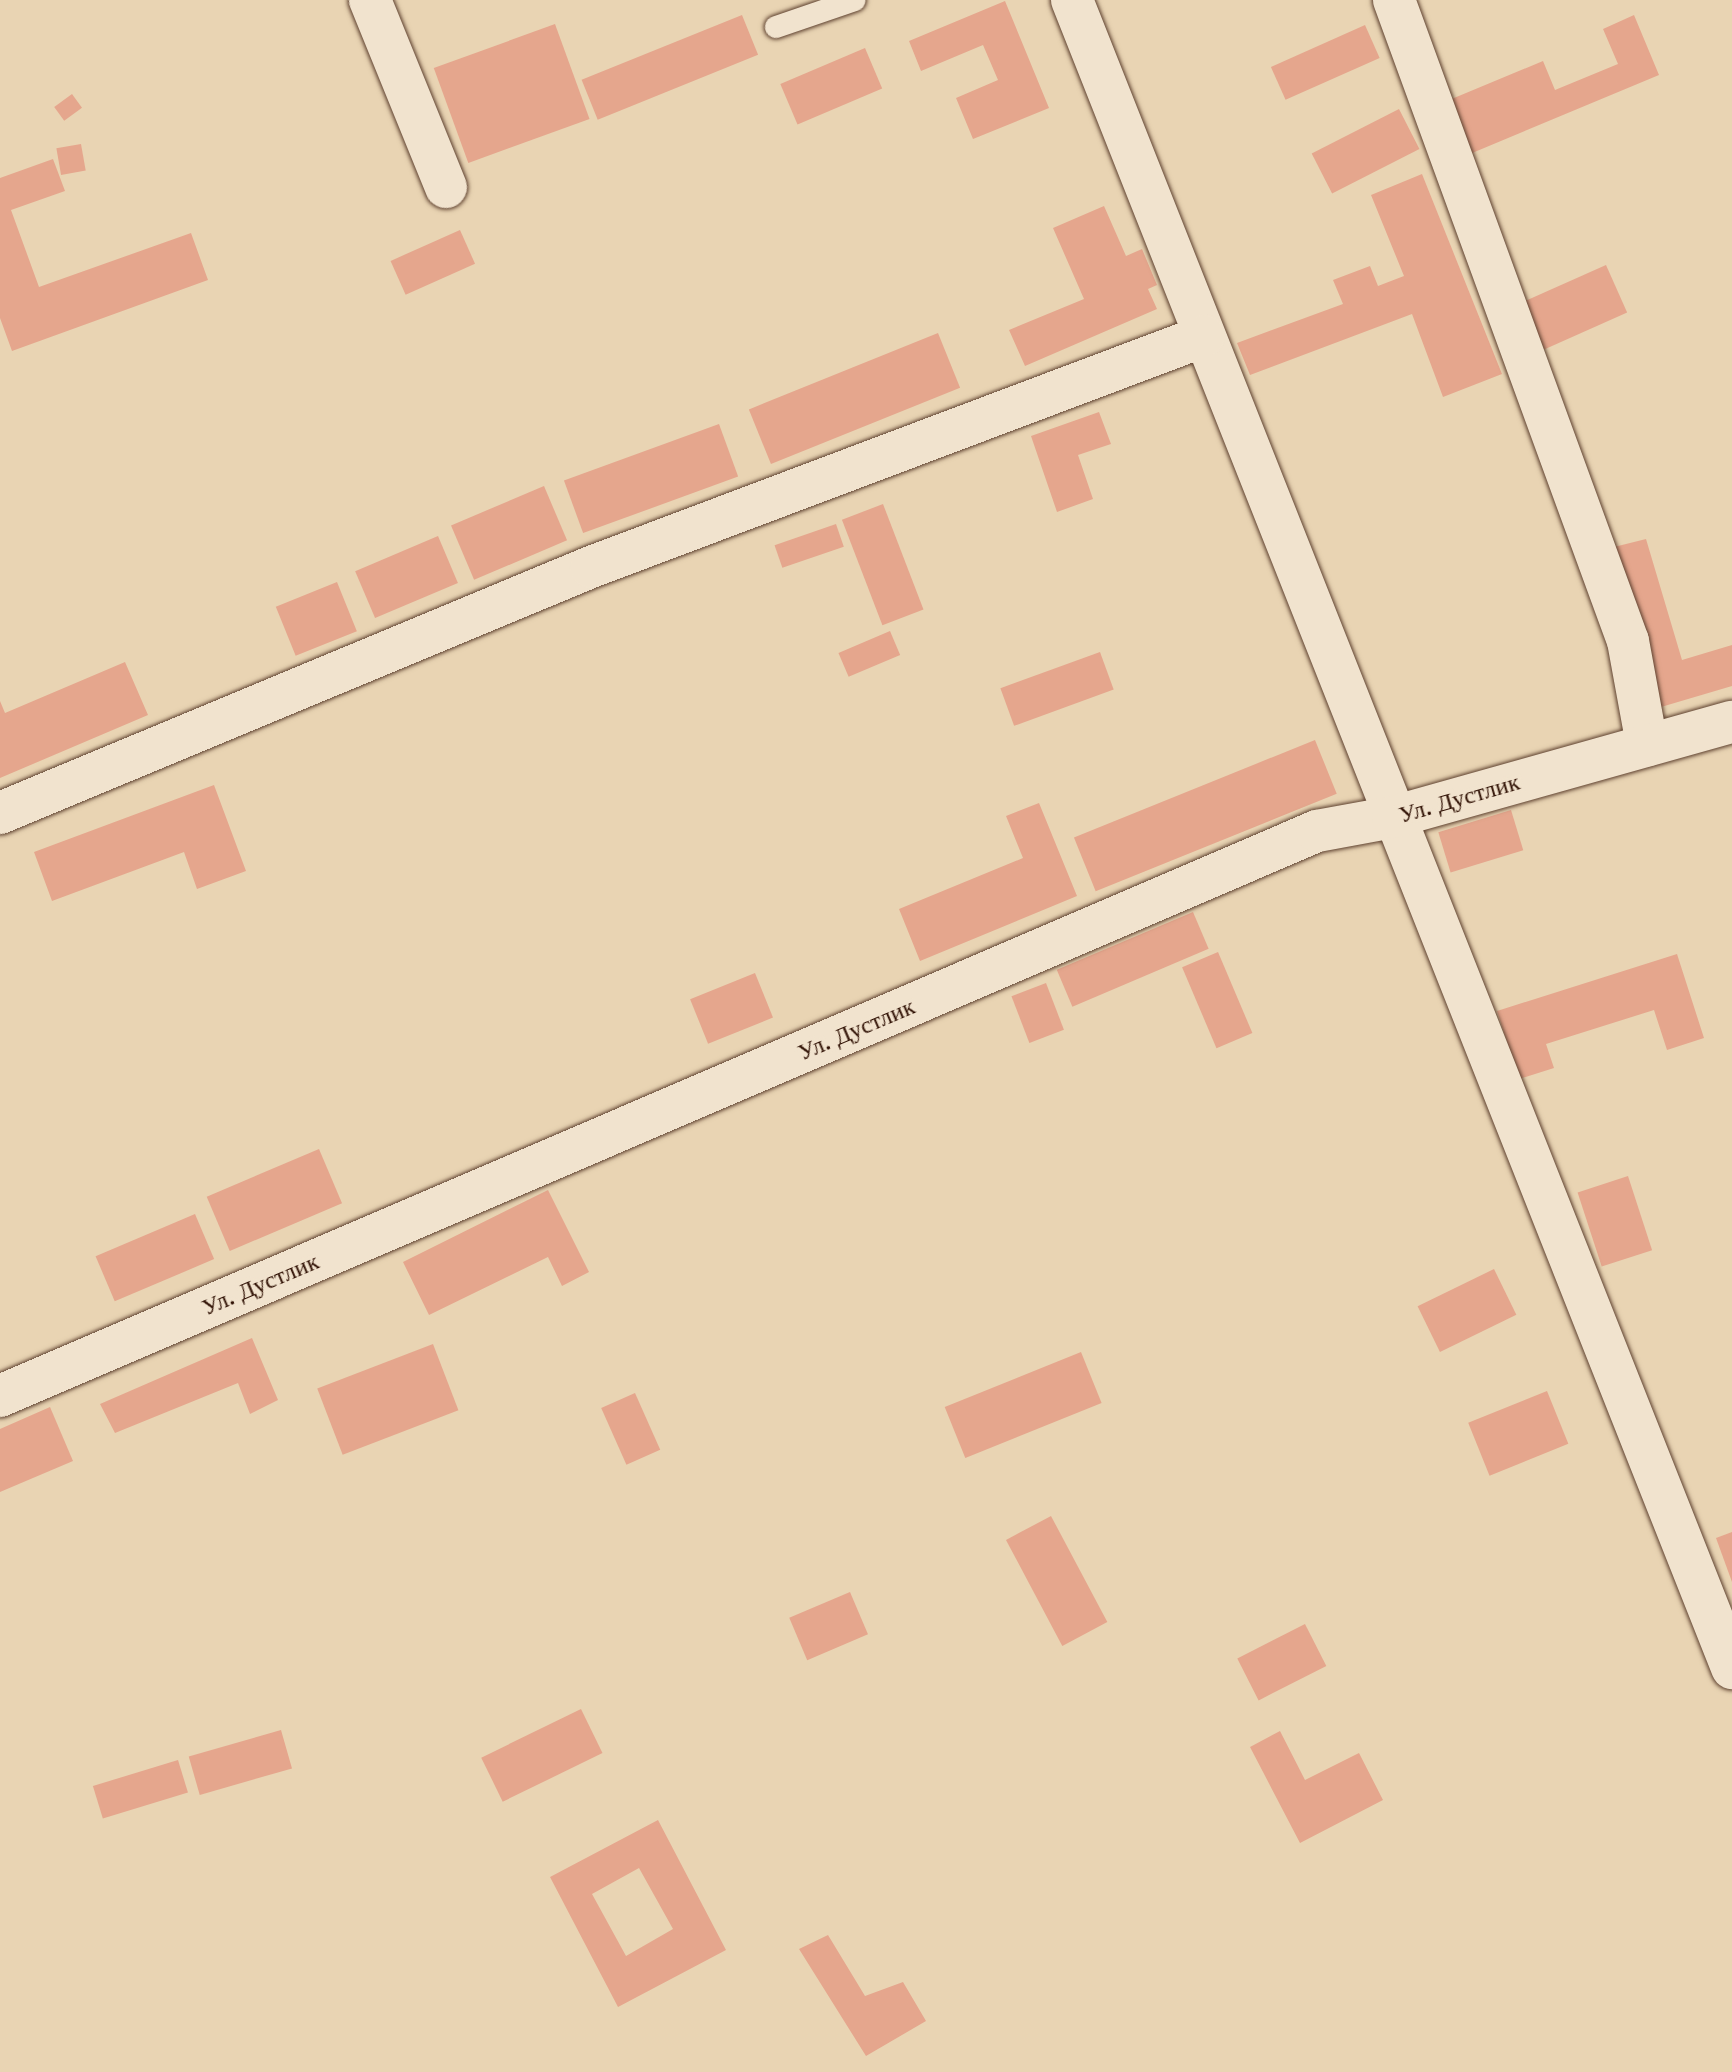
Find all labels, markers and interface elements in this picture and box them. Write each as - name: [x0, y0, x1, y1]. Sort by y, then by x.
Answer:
- street label: Ул. Дустлик: [1395, 767, 1523, 829]
- street label: Ул. Дустлик: [793, 991, 919, 1067]
- street label: Ул. Дустлик: [197, 1246, 323, 1322]

